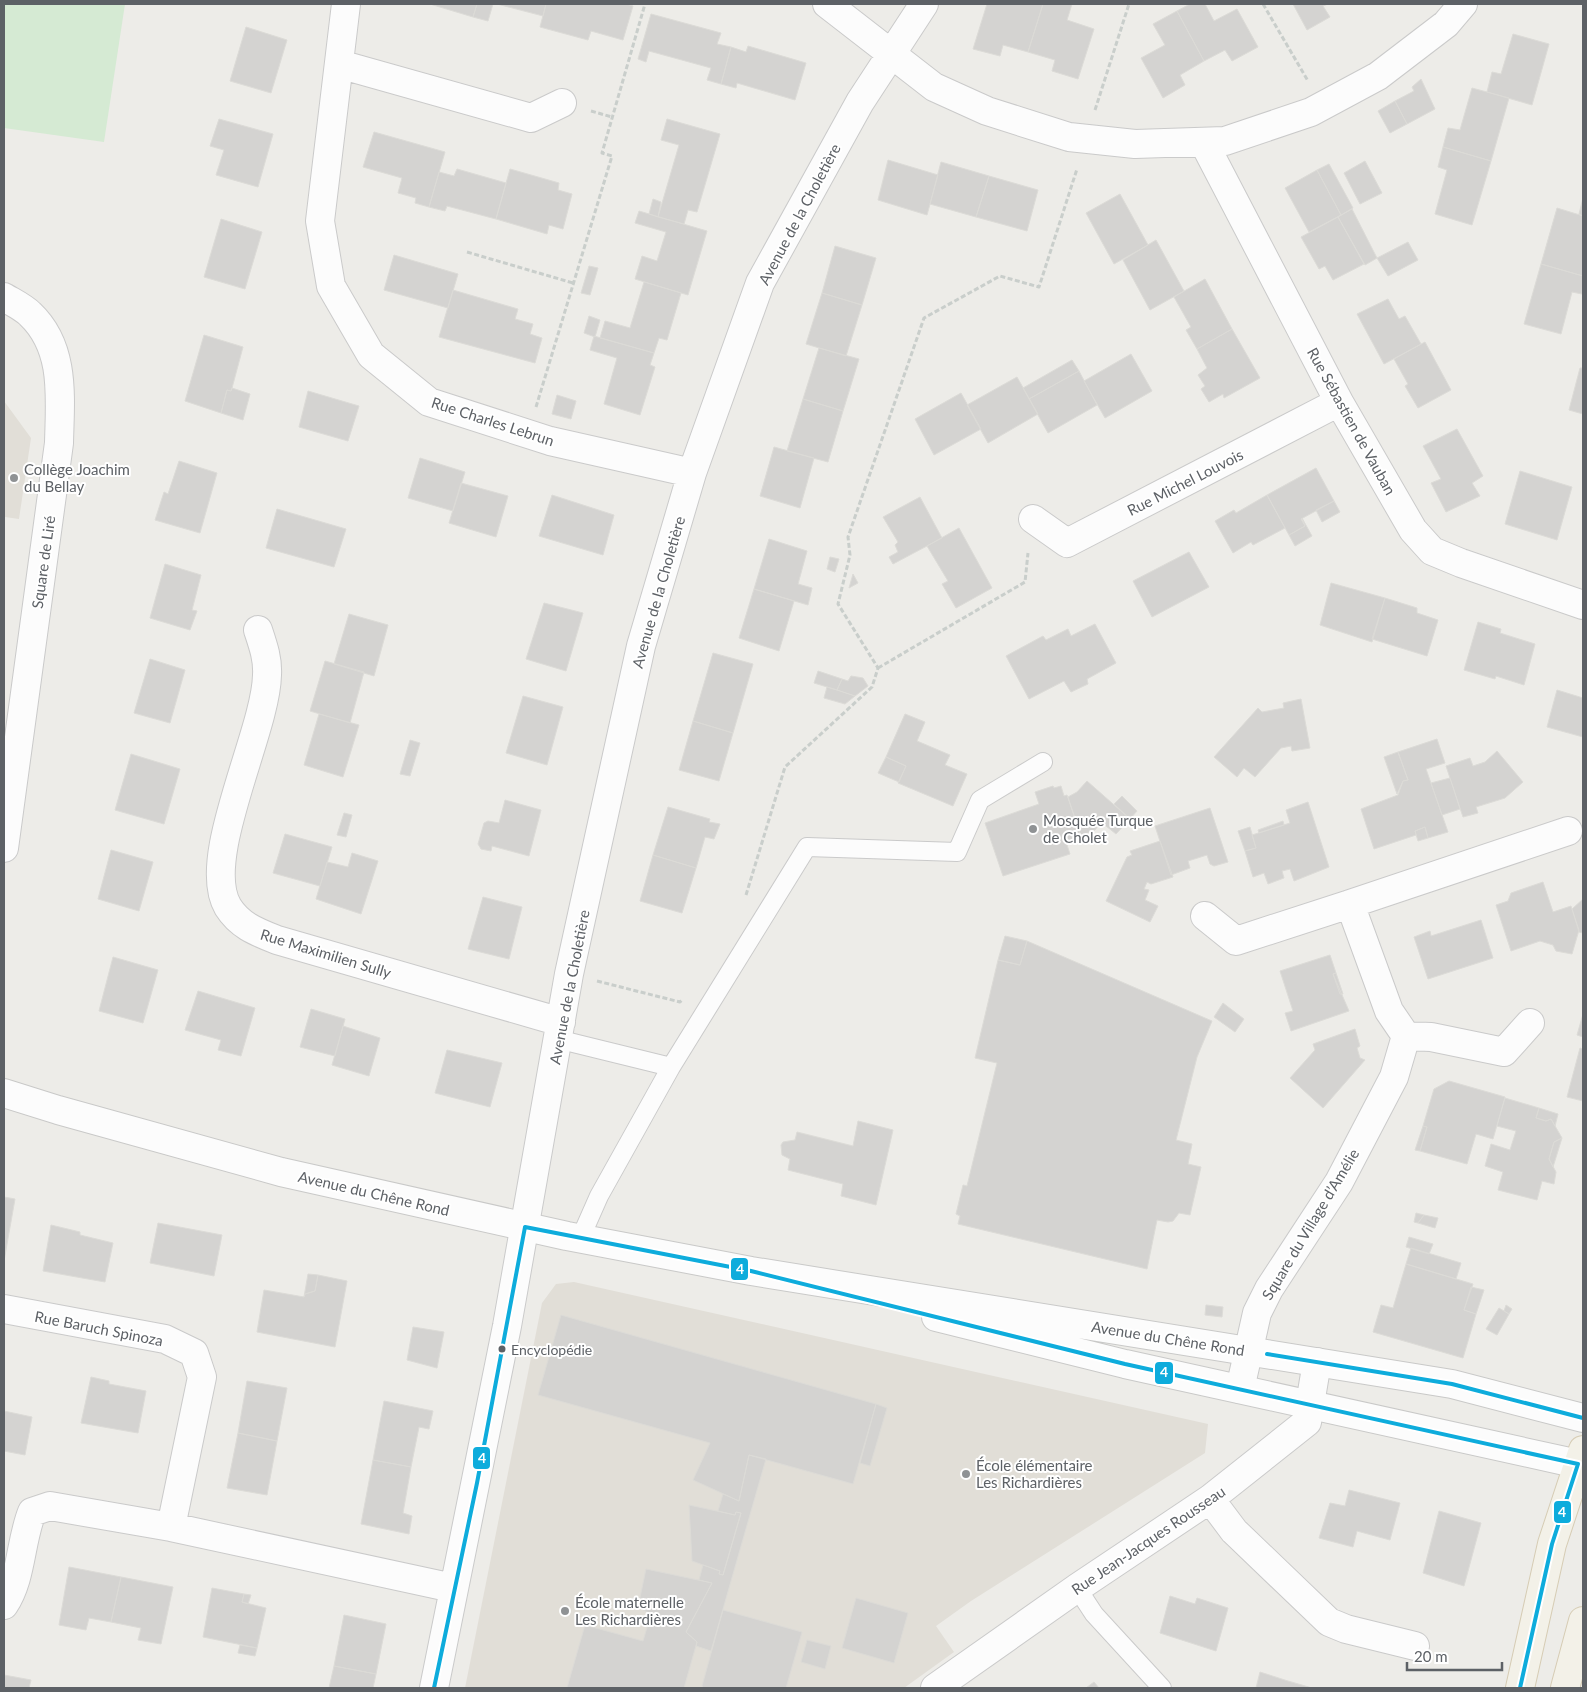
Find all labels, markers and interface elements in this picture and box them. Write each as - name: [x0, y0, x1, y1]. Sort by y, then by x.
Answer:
- street label: Avenue de la Choletière: [754, 140, 844, 288]
- street label: Rue Sébastien de Vauban: [1304, 344, 1400, 498]
- street label: Rue Charles Lebrun: [429, 393, 557, 449]
- street label: Rue Michel Louvois: [1124, 445, 1246, 519]
- place label: Collège Joachim du Bellay: [24, 460, 130, 495]
- marker: Collège Joachim du Bellay: [8, 472, 20, 484]
- street label: Square de Liré: [28, 514, 58, 610]
- street label: Avenue de la Choletière: [628, 514, 688, 670]
- place label: Mosquée Turque de Cholet: [1043, 811, 1153, 846]
- marker: Mosquée Turque de Cholet: [1027, 823, 1039, 835]
- street label: Avenue de la Choletière: [545, 908, 593, 1066]
- street label: Rue Maximilien Sully: [258, 925, 394, 982]
- street label: Square du Village d’Amélie: [1258, 1145, 1362, 1303]
- street label: Avenue du Chêne Rond: [297, 1167, 451, 1219]
- line badge: 4: [730, 1257, 749, 1281]
- text: 4: [736, 1260, 744, 1277]
- street label: Rue Baruch Spinoza: [33, 1307, 165, 1349]
- street label: Avenue du Chêne Rond: [1090, 1317, 1246, 1359]
- place label: Encyclopédie: [511, 1341, 592, 1358]
- marker: Encyclopédie: [497, 1344, 507, 1354]
- line badge: 4: [1154, 1361, 1174, 1385]
- text: 4: [1160, 1363, 1168, 1380]
- line badge: 4: [472, 1446, 491, 1470]
- text: 4: [478, 1449, 486, 1466]
- place label: École élémentaire Les Richardières: [976, 1456, 1093, 1491]
- marker: École élémentaire Les Richardières: [960, 1468, 972, 1480]
- street label: Rue Jean-Jacques Rousseau: [1068, 1482, 1228, 1598]
- line badge: 4: [1553, 1500, 1572, 1524]
- text: 4: [1558, 1503, 1566, 1520]
- place label: École maternelle Les Richardières: [575, 1593, 684, 1628]
- marker: École maternelle Les Richardières: [559, 1605, 571, 1617]
- scale bar: [1407, 1640, 1502, 1672]
- text: 20 m: [1414, 1647, 1448, 1665]

